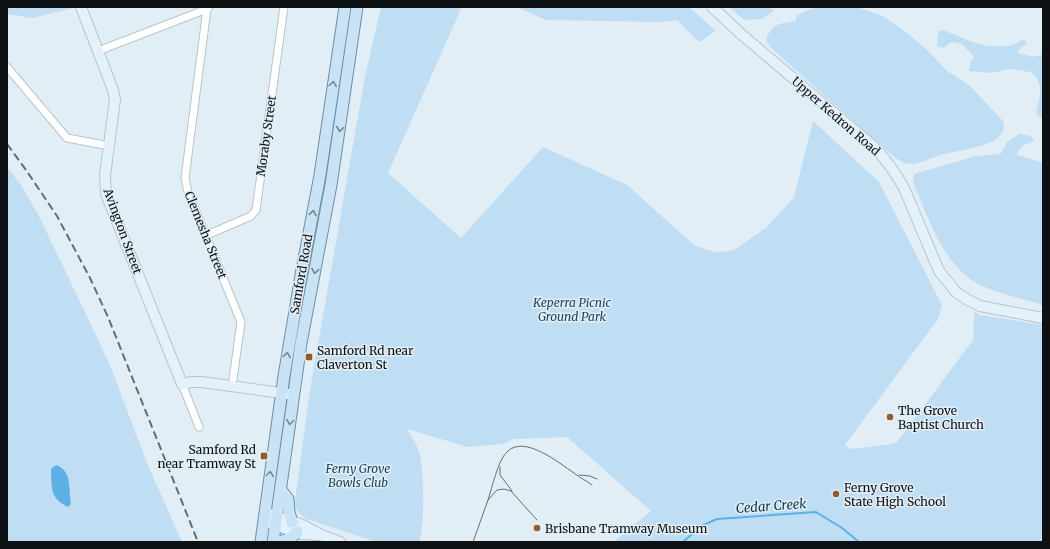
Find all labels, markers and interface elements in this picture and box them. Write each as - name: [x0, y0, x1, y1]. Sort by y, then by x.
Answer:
- street label: Upper Kedron Road: [789, 73, 883, 159]
- one-way arrow: [328, 81, 337, 87]
- street label: Moraby Street: [253, 94, 279, 177]
- one-way arrow: [336, 126, 345, 132]
- street label: Avington Street: [100, 185, 146, 276]
- street label: Clemesha Street: [182, 189, 231, 281]
- one-way arrow: [308, 210, 316, 216]
- street label: Samford Road: [287, 233, 315, 315]
- one-way arrow: [311, 267, 319, 274]
- park label: Keperra Picnic Ground Park: [532, 295, 611, 324]
- place label: Samford Rd near Claverton St: [317, 343, 414, 372]
- one-way arrow: [283, 351, 291, 358]
- marker: Samford Rd near Claverton St: [304, 352, 314, 362]
- place label: The Grove Baptist Church: [898, 403, 984, 432]
- marker: The Grove Baptist Church: [885, 412, 895, 422]
- one-way arrow: [286, 419, 295, 425]
- place label: Samford Rd near Tramway St: [158, 442, 256, 471]
- marker: Samford Rd near Tramway St: [259, 451, 269, 461]
- park label: Ferny Grove Bowls Club: [325, 461, 390, 490]
- one-way arrow: [265, 470, 274, 477]
- place label: Ferny Grove State High School: [844, 480, 946, 509]
- marker: Ferny Grove State High School: [831, 489, 841, 499]
- water label: Cedar Creek: [735, 495, 807, 517]
- place label: Brisbane Tramway Museum: [545, 521, 707, 536]
- marker: Brisbane Tramway Museum: [532, 523, 542, 533]

